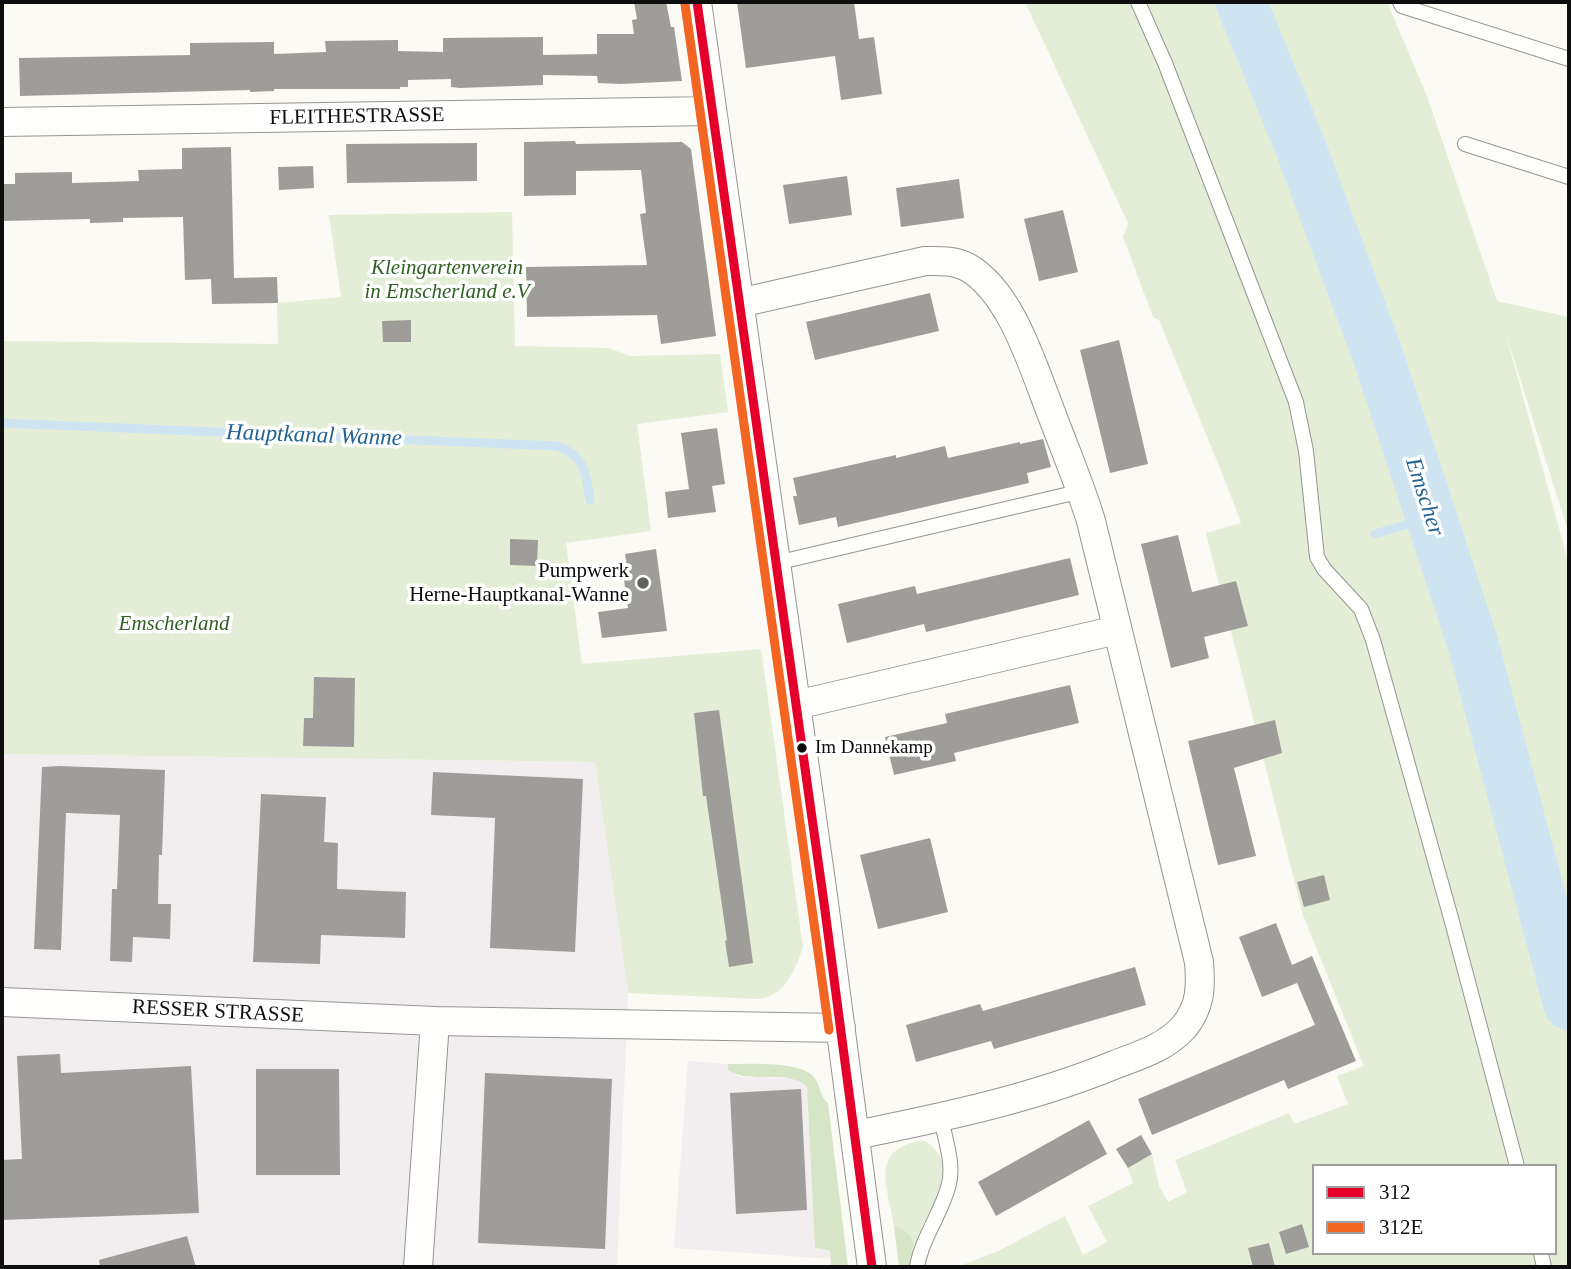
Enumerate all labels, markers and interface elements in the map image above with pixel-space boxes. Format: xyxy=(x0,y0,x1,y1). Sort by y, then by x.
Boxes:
street label: FLEITHESTRASSE xyxy=(269,103,445,131)
park label: Kleingartenverein in Emscherland e.V xyxy=(364,255,530,305)
water label: Hauptkanal Wanne xyxy=(226,419,402,453)
water label: Emscher xyxy=(1398,454,1450,540)
place label: Pumpwerk Herne-Hauptkanal-Wanne xyxy=(409,558,629,608)
marker: Pumpwerk Herne-Hauptkanal-Wanne xyxy=(635,575,651,591)
park label: Emscherland xyxy=(119,611,229,637)
place label: Im Dannekamp xyxy=(815,737,933,759)
marker: Im Dannekamp xyxy=(795,741,809,755)
street label: RESSER STRASSE xyxy=(131,995,305,1029)
legend xyxy=(1312,1164,1557,1255)
text: 312 xyxy=(1379,1180,1411,1204)
text: 312E xyxy=(1379,1215,1423,1239)

